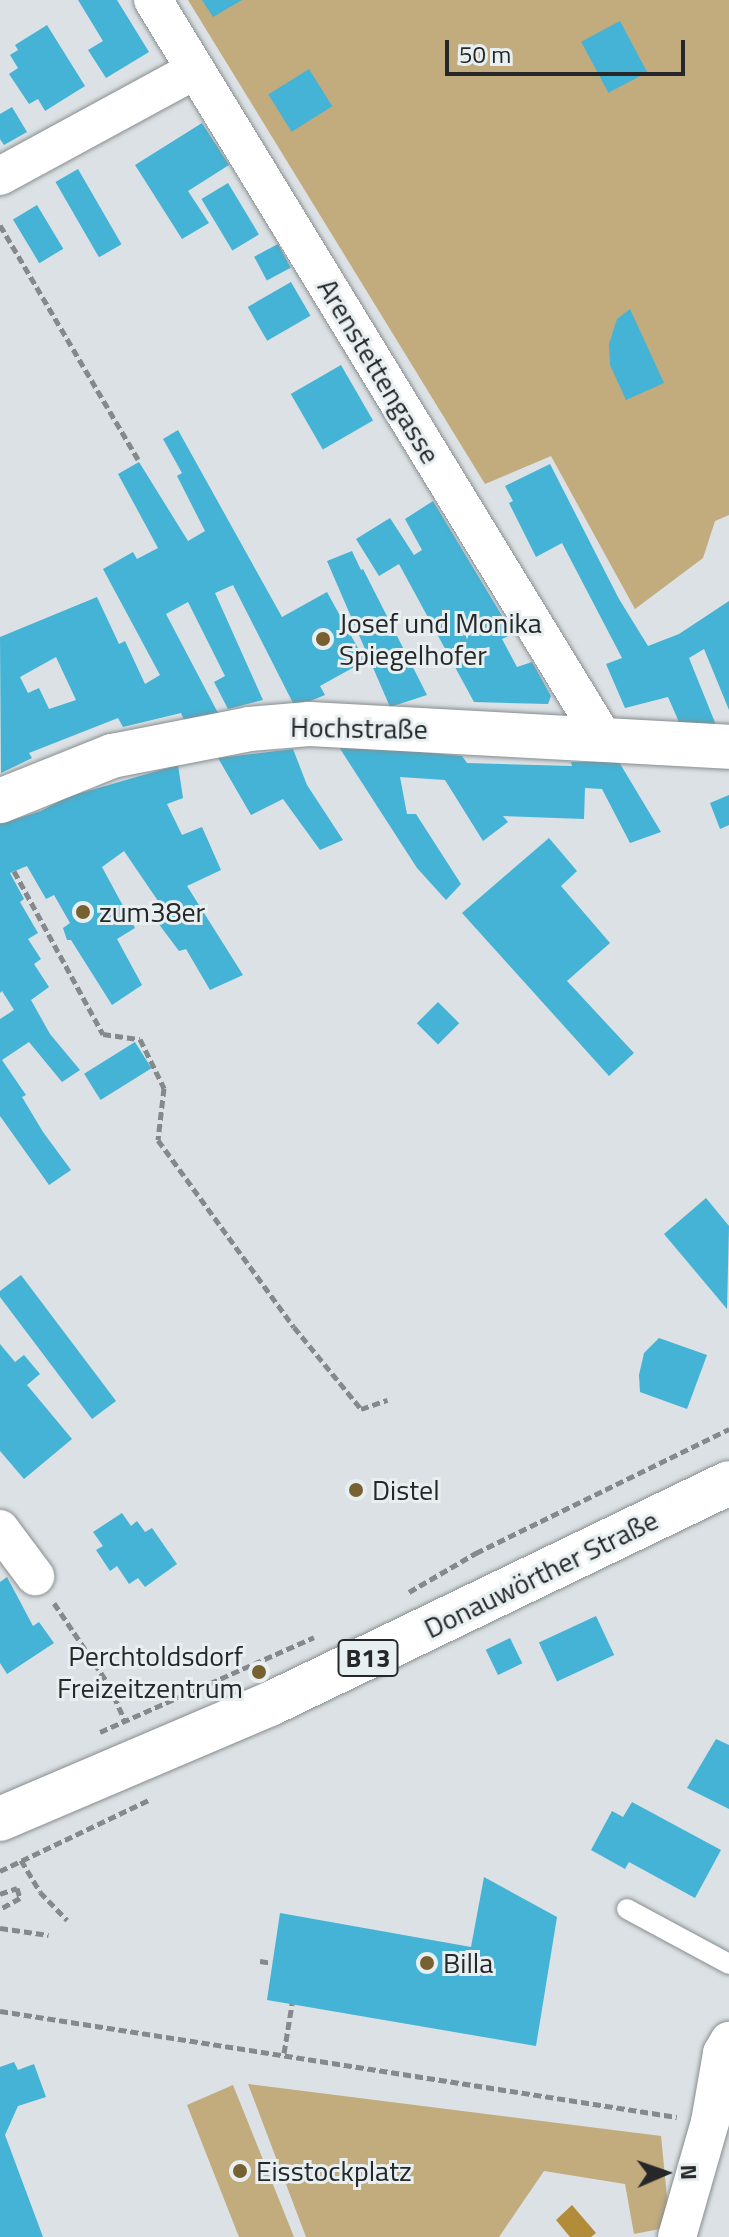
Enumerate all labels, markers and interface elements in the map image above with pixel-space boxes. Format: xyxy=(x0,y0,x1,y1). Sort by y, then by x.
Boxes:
scale bar xyxy=(449,24,689,74)
text: 50 m xyxy=(459,36,511,72)
street label: Arenstettengasse xyxy=(311,273,447,469)
place label: Josef und Monika Spiegelhofer xyxy=(339,606,542,672)
marker: Josef und Monika Spiegelhofer xyxy=(314,630,332,648)
street label: Hochstraße xyxy=(290,710,428,746)
place label: zum38er xyxy=(99,895,205,929)
marker: zum38er xyxy=(74,903,92,921)
place label: Distel xyxy=(372,1473,440,1507)
marker: Distel xyxy=(347,1481,365,1499)
street label: Donauwörther Straße xyxy=(419,1503,663,1645)
road number: B13 xyxy=(336,1636,400,1680)
place label: Perchtoldsdorf Freizeitzentrum xyxy=(57,1639,243,1705)
marker: Perchtoldsdorf Freizeitzentrum xyxy=(250,1663,268,1681)
place label: Billa xyxy=(443,1946,493,1980)
marker: Billa xyxy=(418,1954,436,1972)
north arrow xyxy=(625,2133,705,2213)
place label: Eisstockplatz xyxy=(256,2154,412,2188)
marker: Eisstockplatz xyxy=(231,2162,249,2180)
text: N xyxy=(672,2164,706,2180)

